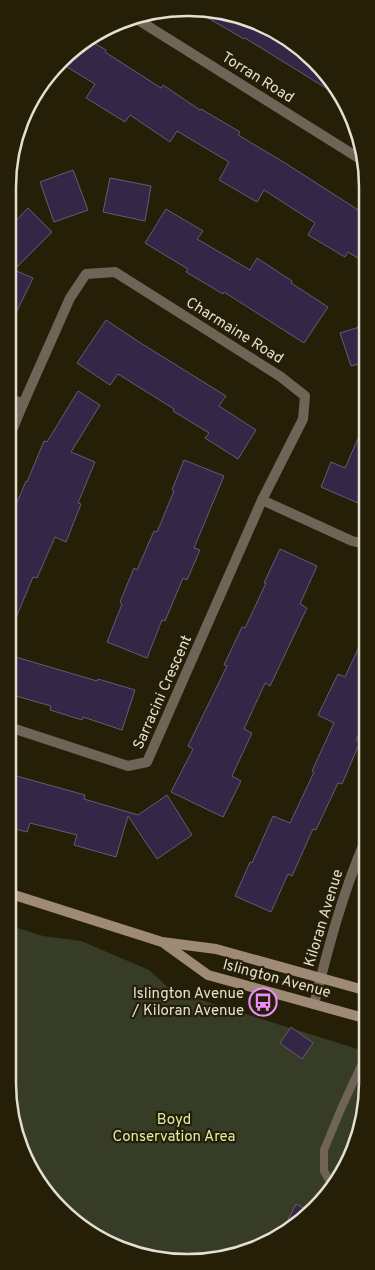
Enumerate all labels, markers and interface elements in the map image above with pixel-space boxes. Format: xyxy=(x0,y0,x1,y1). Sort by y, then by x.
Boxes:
street label: Torran Road xyxy=(218,49,297,108)
street label: Charmaine Road xyxy=(182,294,287,369)
street label: Sarracini Crescent xyxy=(130,632,197,753)
street label: Kiloran Avenue xyxy=(301,867,348,970)
street label: Islington Avenue xyxy=(220,956,333,1003)
place label: Islington Avenue / Kiloran Avenue xyxy=(131,985,244,1021)
bus stop icon: Islington Avenue / Kiloran Avenue xyxy=(248,987,278,1017)
park label: Boyd Conservation Area xyxy=(112,1111,236,1147)

